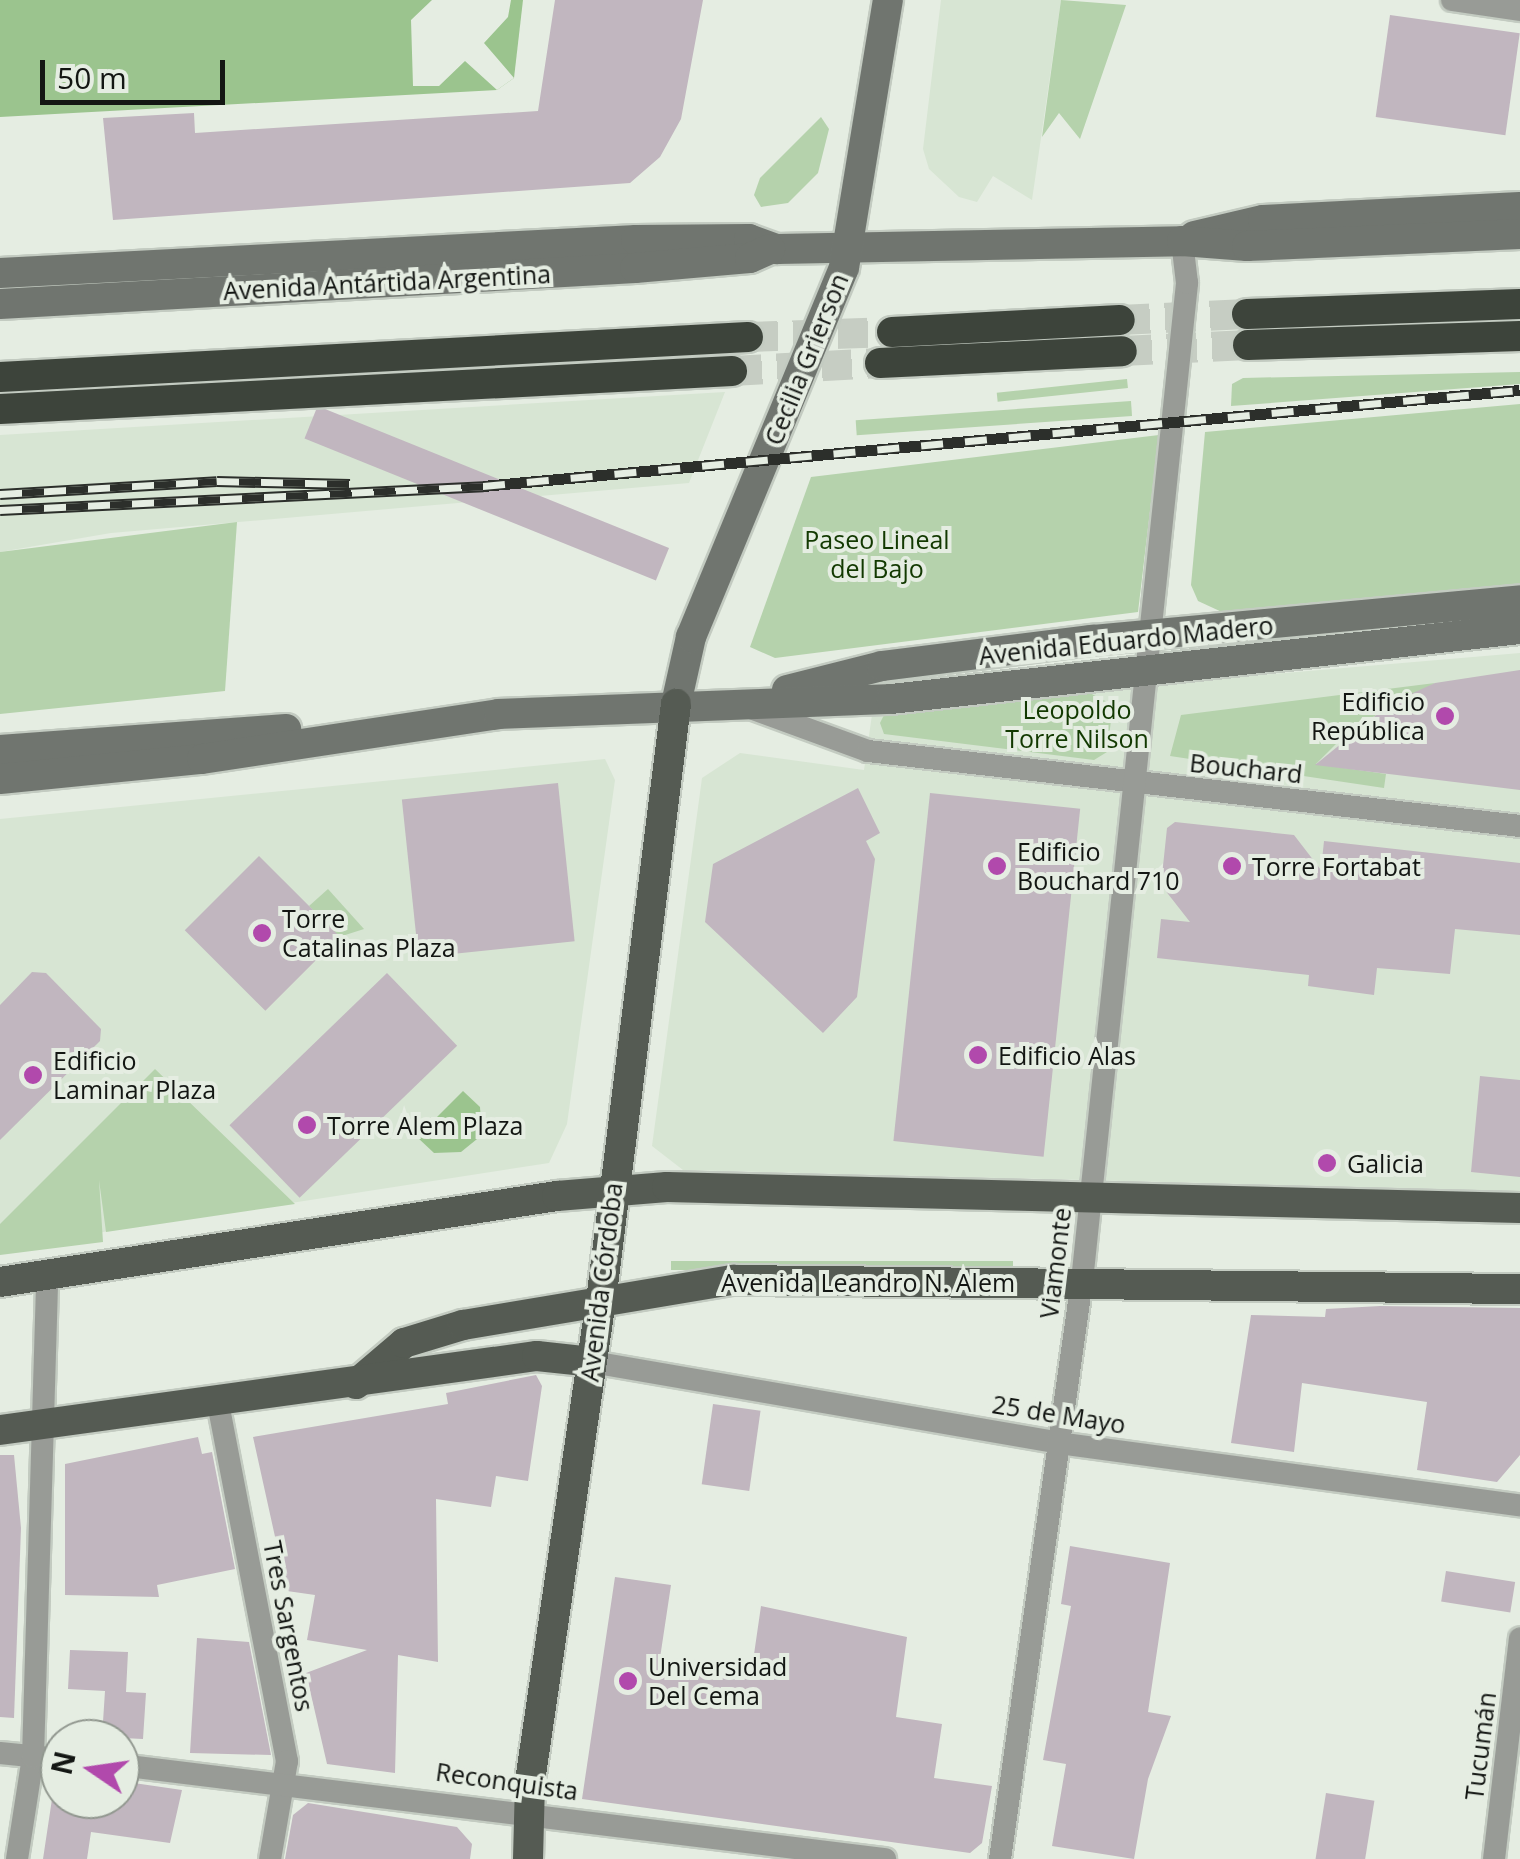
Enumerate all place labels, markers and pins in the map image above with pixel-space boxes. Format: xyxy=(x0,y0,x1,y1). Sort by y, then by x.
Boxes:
place label: Edificio República xyxy=(1311,687,1425,746)
marker: Edificio República xyxy=(1434,705,1456,727)
place label: Edificio Bouchard 710 xyxy=(1017,837,1180,896)
place label: Torre Fortabat xyxy=(1252,851,1421,881)
marker: Edificio Bouchard 710 xyxy=(986,855,1008,877)
marker: Torre Fortabat xyxy=(1221,855,1243,877)
place label: Torre Catalinas Plaza xyxy=(282,904,456,963)
marker: Torre Catalinas Plaza xyxy=(251,922,273,944)
place label: Edificio Alas xyxy=(998,1040,1136,1070)
marker: Edificio Alas xyxy=(967,1044,989,1066)
place label: Edificio Laminar Plaza xyxy=(53,1046,216,1105)
marker: Edificio Laminar Plaza xyxy=(22,1064,44,1086)
place label: Torre Alem Plaza xyxy=(327,1110,523,1140)
marker: Torre Alem Plaza xyxy=(296,1114,318,1136)
place label: Galicia xyxy=(1347,1148,1424,1178)
marker: Galicia xyxy=(1316,1152,1338,1174)
place label: Universidad Del Cema xyxy=(648,1652,787,1711)
marker: Universidad Del Cema xyxy=(617,1670,639,1692)

